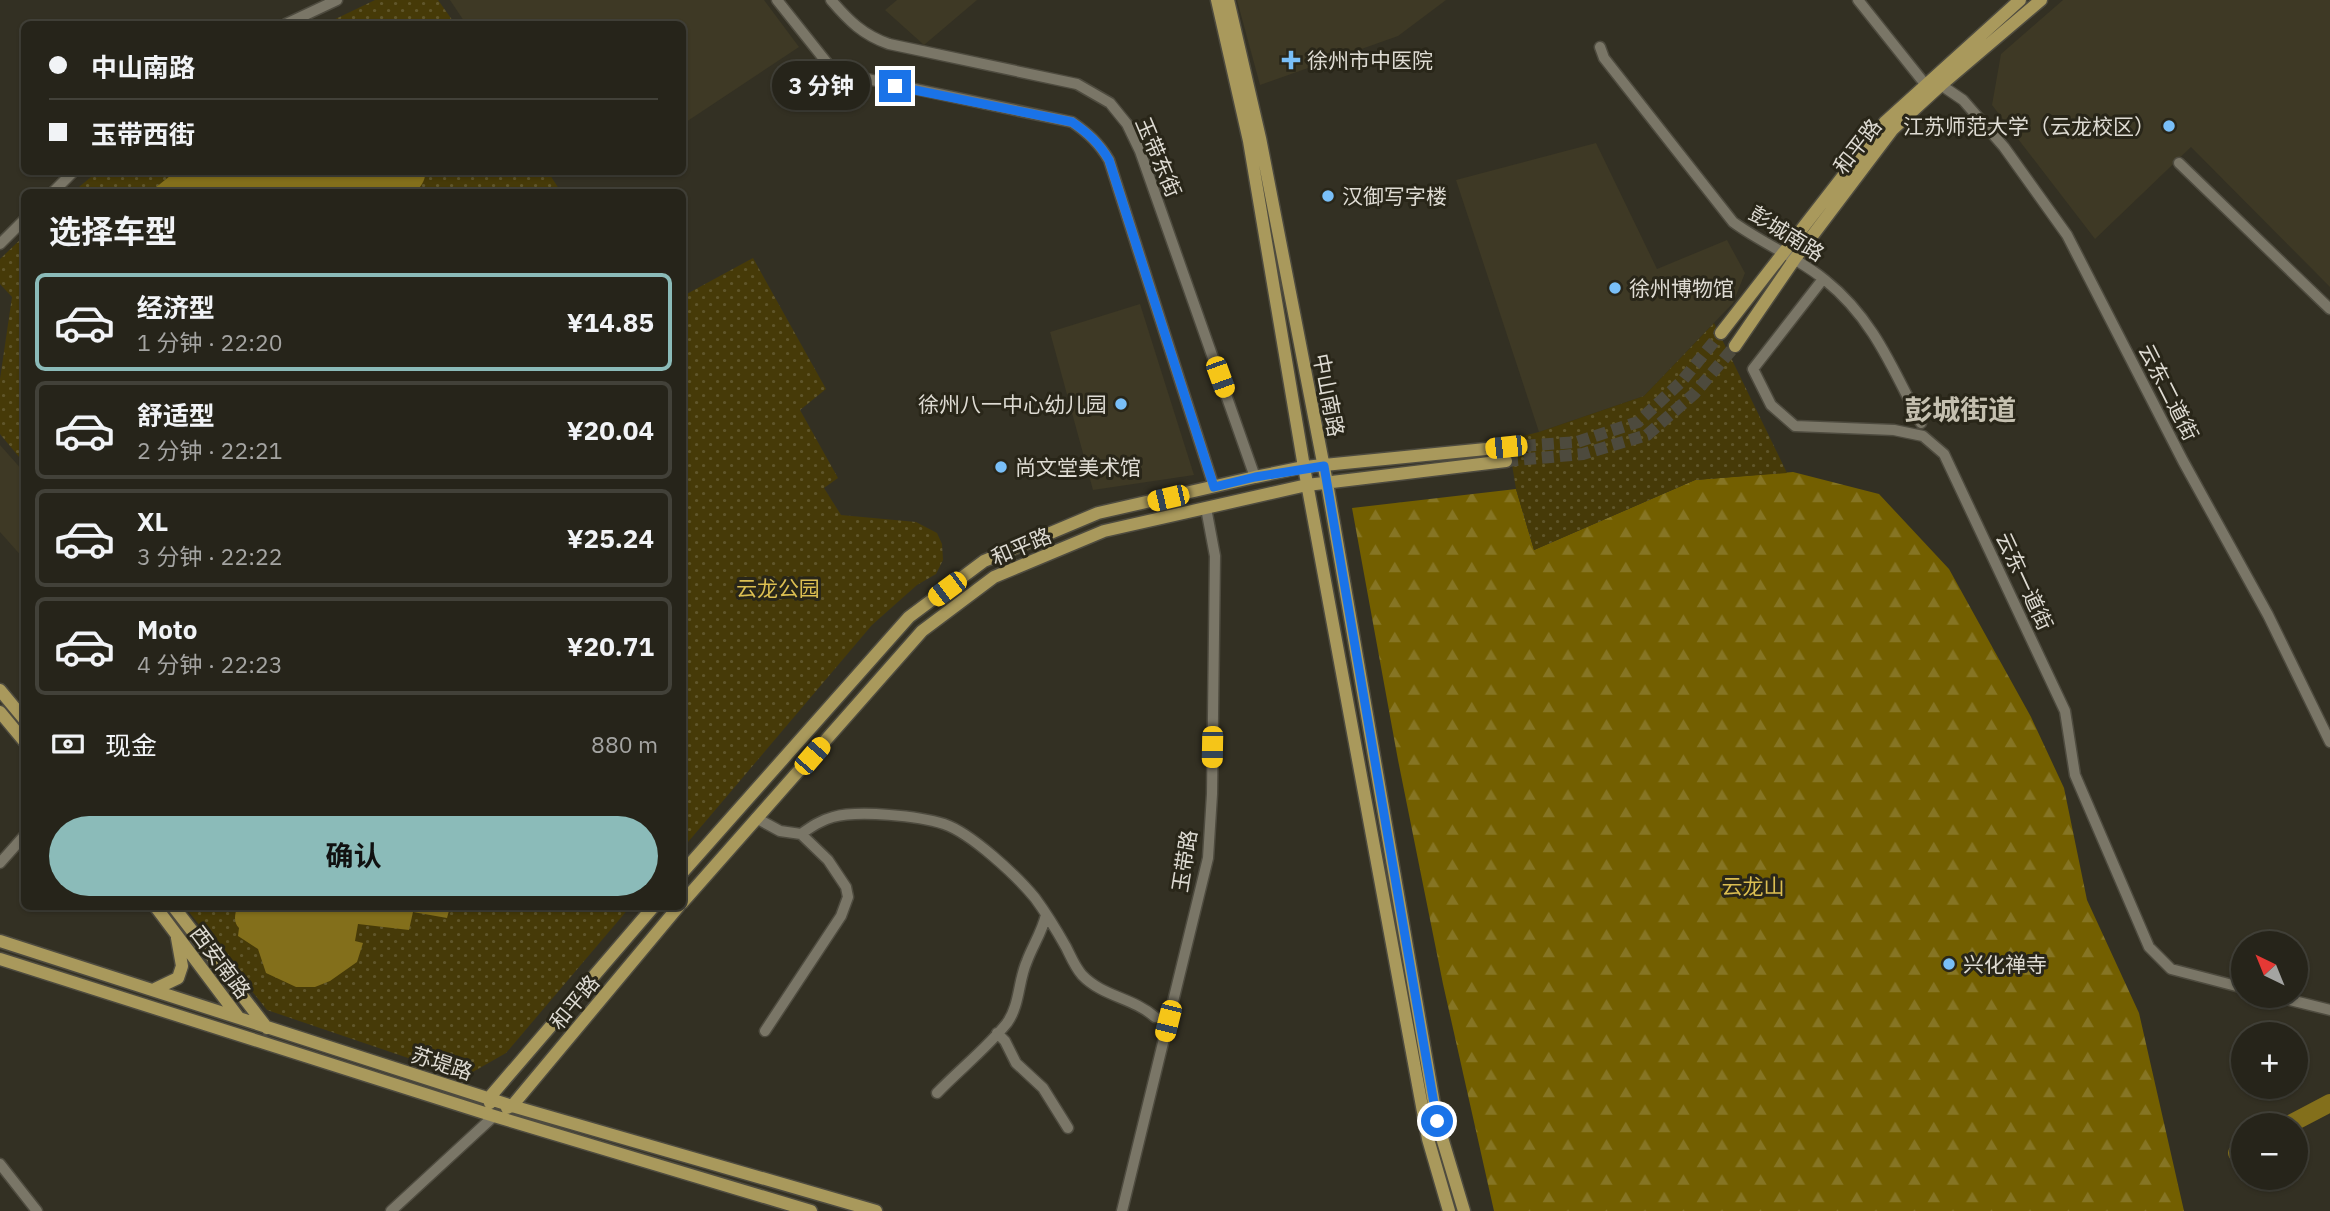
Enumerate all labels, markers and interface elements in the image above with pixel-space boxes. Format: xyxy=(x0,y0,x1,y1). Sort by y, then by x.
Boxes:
place label: 徐州市中医院 xyxy=(1307,46,1433,74)
text: 中山南路 xyxy=(91,50,195,84)
marker: 徐州市中医院 xyxy=(1281,50,1301,70)
callout: 3 分钟 xyxy=(772,62,870,110)
text: 3 分钟 xyxy=(788,70,854,100)
route end xyxy=(879,70,911,102)
place label: 江苏师范大学（云龙校区） xyxy=(1903,112,2155,140)
street label: 玉带东街 xyxy=(1130,113,1188,201)
street label: 和平路 xyxy=(1827,113,1887,179)
text: 玉带西街 xyxy=(91,117,195,151)
marker: 江苏师范大学（云龙校区） xyxy=(2161,118,2177,134)
place label: 汉御写字楼 xyxy=(1342,182,1447,210)
marker: 汉御写字楼 xyxy=(1320,188,1336,204)
street label: 彭城南路 xyxy=(1744,199,1830,267)
text: 选择车型 xyxy=(49,210,177,252)
place label: 徐州博物馆 xyxy=(1629,274,1734,302)
marker: 徐州博物馆 xyxy=(1607,280,1623,296)
text: 经济型 xyxy=(137,290,215,324)
icon: car xyxy=(53,291,116,354)
text: ¥14.85 xyxy=(567,305,654,339)
text: 1 分钟 · 22:20 xyxy=(137,327,283,357)
street label: 云东二道街 xyxy=(2133,339,2205,445)
street label: 中山南路 xyxy=(1307,351,1351,439)
car xyxy=(1203,354,1238,400)
place label: 徐州八一中心幼儿园 xyxy=(918,390,1107,418)
district label: 彭城街道 xyxy=(1904,391,2016,428)
marker: 徐州八一中心幼儿园 xyxy=(1113,396,1129,412)
text: 舒适型 xyxy=(137,398,215,432)
icon: car xyxy=(53,399,116,462)
text: ¥20.04 xyxy=(567,413,654,447)
car xyxy=(1485,434,1528,460)
text: 2 分钟 · 22:21 xyxy=(137,435,283,465)
place label: 尚文堂美术馆 xyxy=(1015,453,1141,481)
marker: 尚文堂美术馆 xyxy=(993,459,1009,475)
car xyxy=(1146,483,1191,513)
text: XL xyxy=(137,504,168,538)
icon: car xyxy=(53,507,116,570)
text: ¥25.24 xyxy=(567,521,654,555)
street label: 和平路 xyxy=(987,521,1055,571)
street label: 云东一道街 xyxy=(1990,528,2060,634)
text: 3 分钟 · 22:22 xyxy=(137,541,283,571)
car xyxy=(924,568,971,610)
park label: 云龙公园 xyxy=(736,574,820,602)
text: Moto xyxy=(137,612,197,646)
icon: car xyxy=(53,615,116,678)
text: ¥20.71 xyxy=(567,629,654,663)
text: 4 分钟 · 22:23 xyxy=(137,649,283,679)
icon: cash xyxy=(49,725,87,763)
car xyxy=(1202,726,1223,768)
text: 现金 xyxy=(105,728,157,762)
text: 880 m xyxy=(591,729,658,759)
car xyxy=(791,733,834,779)
button: 确认 xyxy=(49,816,658,896)
street label: 玉带路 xyxy=(1165,828,1203,894)
park label: 云龙山 xyxy=(1722,872,1785,900)
street label: 西安南路 xyxy=(185,920,257,1004)
north arrow xyxy=(2231,931,2308,1008)
map controls xyxy=(2231,931,2308,1190)
place label: 兴化禅寺 xyxy=(1963,950,2047,978)
marker: 兴化禅寺 xyxy=(1941,956,1957,972)
street label: 和平路 xyxy=(543,969,605,1035)
car xyxy=(1153,998,1184,1044)
button: + xyxy=(2231,1022,2308,1099)
street label: 苏堤路 xyxy=(408,1040,476,1086)
route start xyxy=(1421,1105,1453,1137)
button: − xyxy=(2231,1113,2308,1190)

